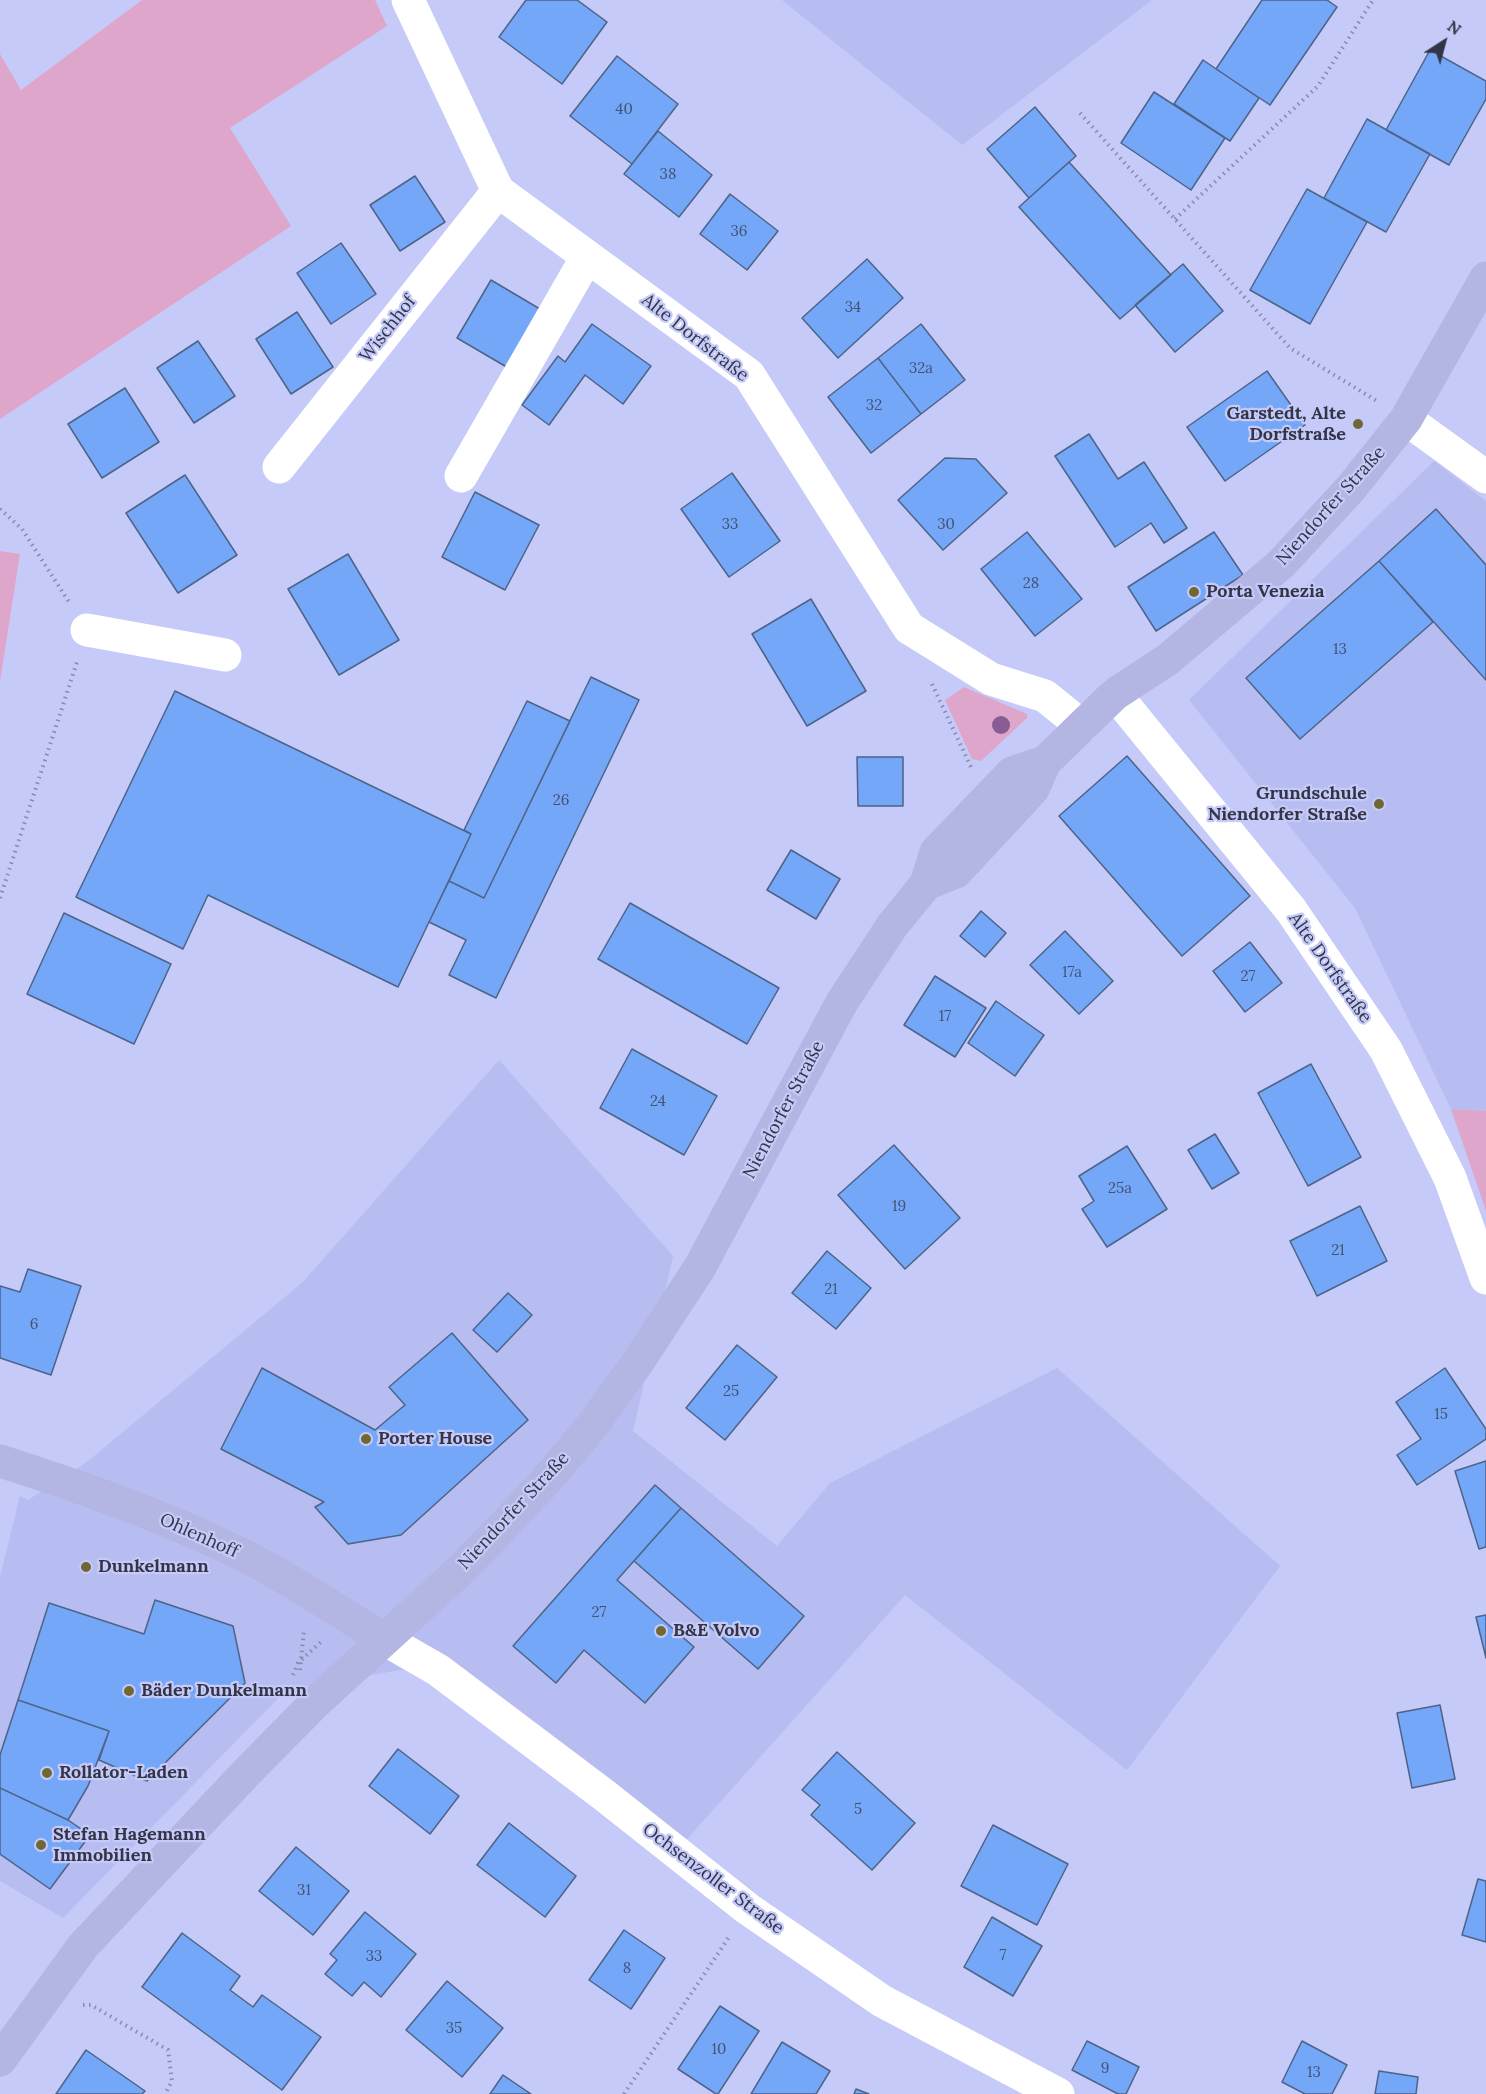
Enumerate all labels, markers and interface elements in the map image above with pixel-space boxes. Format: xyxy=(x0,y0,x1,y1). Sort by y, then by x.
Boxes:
north arrow xyxy=(1414,12,1474,72)
text: N xyxy=(1444,16,1465,39)
house number: 40 xyxy=(615,101,633,119)
house number: 38 xyxy=(660,166,676,184)
house number: 36 xyxy=(730,223,748,241)
street label: Alte Dorfstraße xyxy=(637,290,753,386)
street label: Wischhof xyxy=(355,291,421,367)
house number: 34 xyxy=(845,299,861,317)
house number: 32a xyxy=(909,360,933,378)
house number: 32 xyxy=(866,397,882,415)
place label: Garstedt, Alte Dorfstraße xyxy=(1227,403,1346,446)
marker: Garstedt, Alte Dorfstraße xyxy=(1351,417,1365,431)
street label: Niendorfer Straße xyxy=(1272,442,1390,570)
house number: 33 xyxy=(722,516,738,534)
house number: 30 xyxy=(937,516,955,534)
house number: 28 xyxy=(1023,575,1039,593)
place label: Porta Venezia xyxy=(1206,581,1324,603)
marker: Porta Venezia xyxy=(1187,585,1201,599)
house number: 13 xyxy=(1333,641,1347,659)
place label: Grundschule Niendorfer Straße xyxy=(1208,783,1367,826)
house number: 26 xyxy=(553,792,569,810)
marker: Grundschule Niendorfer Straße xyxy=(1372,797,1386,811)
street label: Alte Dorfstraße xyxy=(1284,909,1376,1027)
house number: 17a xyxy=(1062,964,1082,982)
house number: 27 xyxy=(1241,968,1255,986)
house number: 17 xyxy=(939,1008,951,1026)
street label: Niendorfer Straße xyxy=(739,1037,829,1183)
house number: 24 xyxy=(650,1093,666,1111)
house number: 25a xyxy=(1108,1180,1132,1198)
house number: 19 xyxy=(892,1198,906,1216)
house number: 21 xyxy=(1331,1242,1345,1260)
house number: 21 xyxy=(824,1281,838,1299)
house number: 6 xyxy=(30,1316,38,1334)
house number: 25 xyxy=(723,1383,739,1401)
house number: 15 xyxy=(1434,1406,1448,1424)
place label: Porter House xyxy=(378,1428,492,1450)
marker: Porter House xyxy=(359,1432,373,1446)
street label: Niendorfer Straße xyxy=(454,1448,574,1574)
street label: Ohlenhoff xyxy=(156,1509,242,1563)
place label: Dunkelmann xyxy=(98,1556,209,1578)
marker: Dunkelmann xyxy=(79,1560,93,1574)
house number: 27 xyxy=(592,1604,606,1622)
place label: B&E Volvo xyxy=(673,1620,759,1642)
marker: B&E Volvo xyxy=(654,1624,668,1638)
place label: Bäder Dunkelmann xyxy=(141,1680,307,1702)
marker: Bäder Dunkelmann xyxy=(122,1684,136,1698)
place label: Rollator-Laden xyxy=(59,1762,188,1784)
marker: Rollator-Laden xyxy=(40,1766,54,1780)
house number: 5 xyxy=(854,1801,862,1819)
street label: Ochsenzoller Straße xyxy=(638,1819,788,1939)
place label: Stefan Hagemann Immobilien xyxy=(53,1824,206,1866)
marker: Stefan Hagemann Immobilien xyxy=(34,1838,48,1852)
house number: 31 xyxy=(297,1882,311,1900)
house number: 7 xyxy=(1000,1947,1006,1965)
house number: 33 xyxy=(366,1948,382,1966)
house number: 8 xyxy=(623,1960,631,1978)
house number: 35 xyxy=(446,2020,462,2038)
house number: 10 xyxy=(712,2041,726,2059)
house number: 9 xyxy=(1101,2060,1109,2078)
house number: 13 xyxy=(1307,2064,1321,2082)

